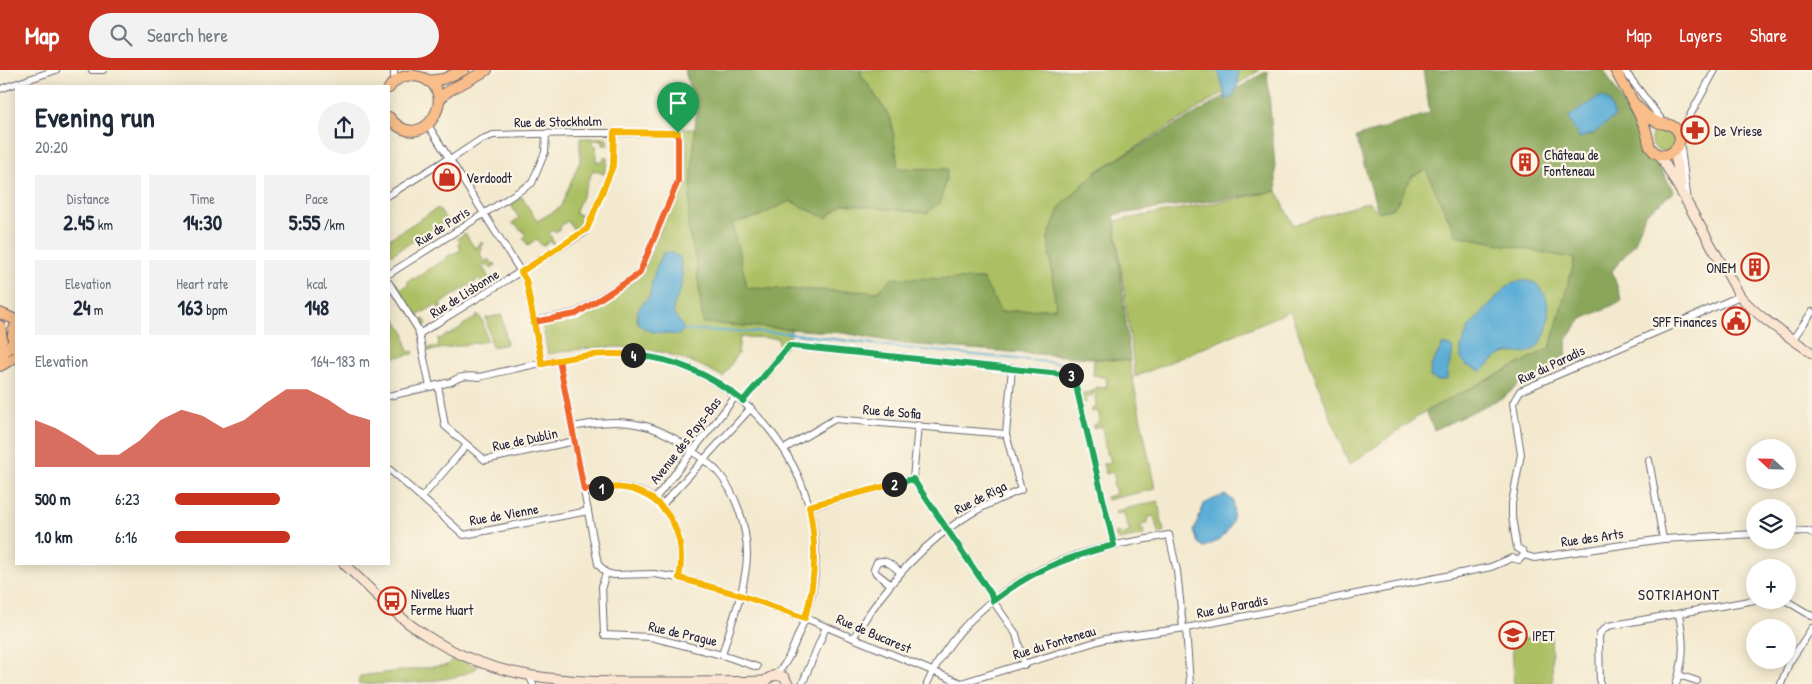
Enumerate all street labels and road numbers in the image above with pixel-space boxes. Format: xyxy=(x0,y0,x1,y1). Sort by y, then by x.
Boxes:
street label: Rue de Stockholm xyxy=(514,111,602,131)
street label: Rue de Paris xyxy=(411,202,473,250)
street label: Rue de Lisbonne xyxy=(426,264,503,322)
street label: Rue du Paradis xyxy=(1514,340,1588,388)
street label: Avenue des Pays-Bas xyxy=(645,393,726,488)
street label: Rue de Sofia xyxy=(862,399,922,423)
street label: Rue de Dublin xyxy=(491,423,559,455)
street label: Rue de Riga xyxy=(951,476,1010,519)
street label: Rue de Vienne xyxy=(468,499,540,529)
street label: Rue des Arts xyxy=(1560,523,1624,551)
street label: Rue du Paradis xyxy=(1195,590,1269,622)
street label: Rue de Bucarest xyxy=(834,609,915,657)
street label: Rue de Prague xyxy=(647,616,720,651)
street label: Rue du Fonteneau xyxy=(1010,620,1098,664)

